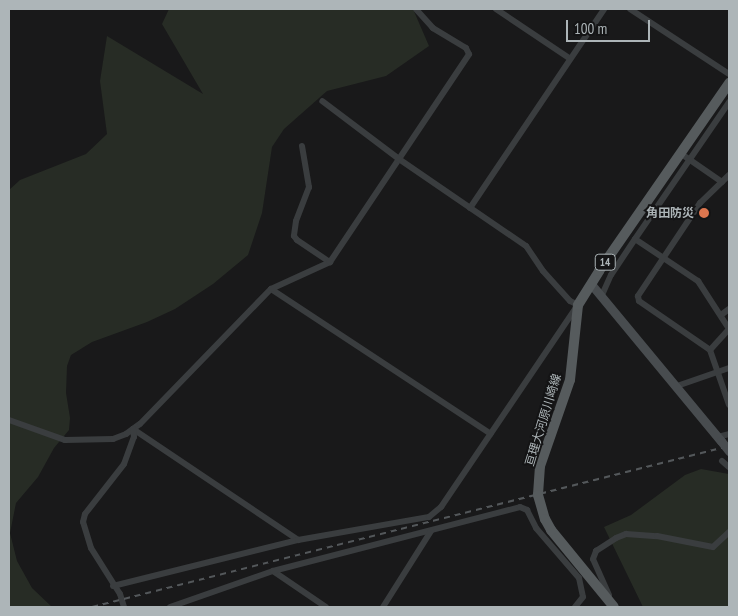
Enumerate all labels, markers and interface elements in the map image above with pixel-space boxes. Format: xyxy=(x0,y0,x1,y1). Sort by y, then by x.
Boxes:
scale bar xyxy=(568,10,652,42)
text: 100 m xyxy=(574,19,607,38)
place label: 角田防災 xyxy=(646,206,694,220)
marker: 角田防災 xyxy=(698,207,710,219)
road number: 14 xyxy=(594,253,616,270)
street label: 亘理大河原川崎線 xyxy=(522,372,564,468)

